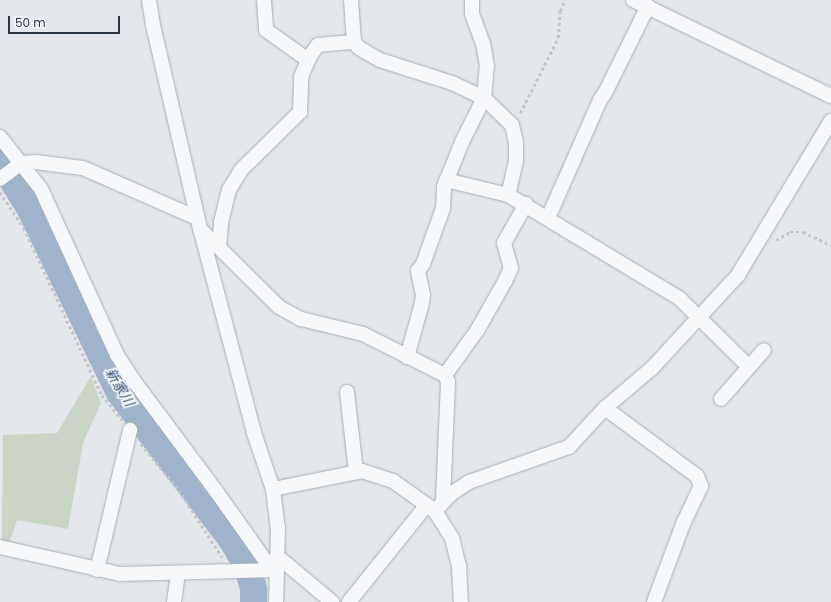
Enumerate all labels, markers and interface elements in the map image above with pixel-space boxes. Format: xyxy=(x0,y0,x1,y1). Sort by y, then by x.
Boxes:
scale bar xyxy=(10,8,122,34)
text: 50 m xyxy=(15,14,46,31)
water label: 新家川 xyxy=(102,365,138,409)

